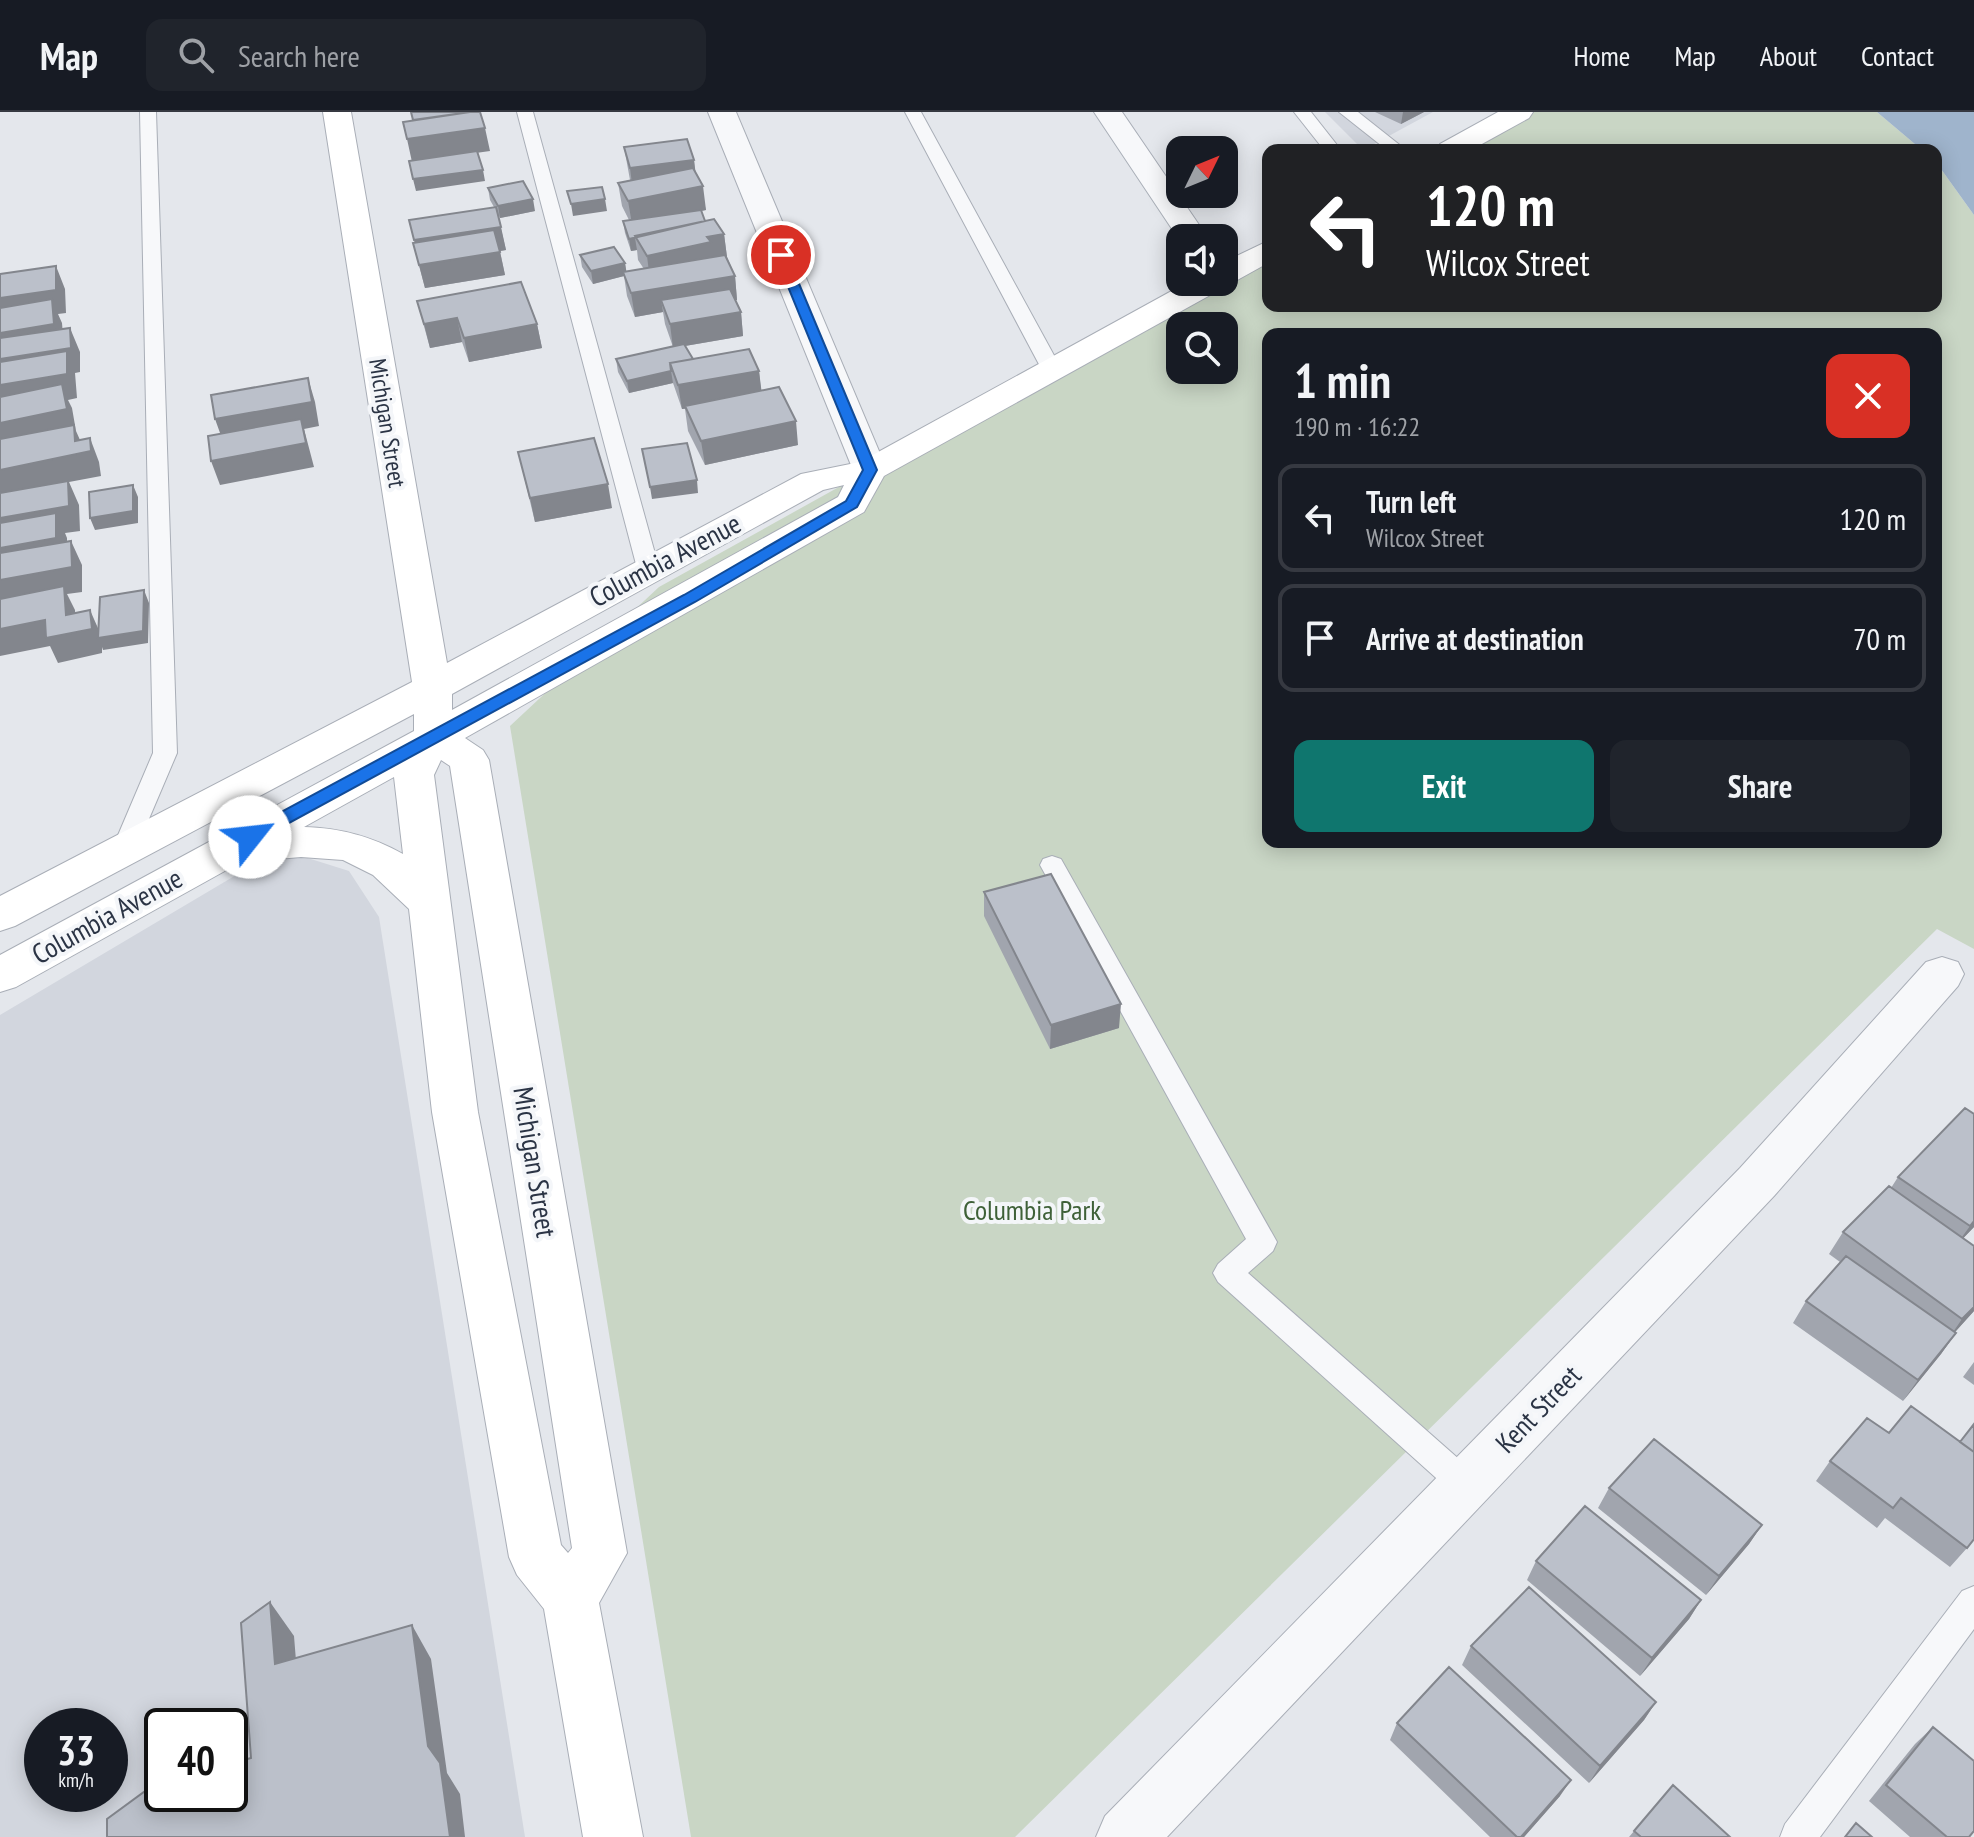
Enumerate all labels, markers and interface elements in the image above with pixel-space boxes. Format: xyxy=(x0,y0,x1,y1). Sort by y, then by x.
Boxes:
search box xyxy=(146,19,706,91)
text: Map xyxy=(40,31,98,80)
icon: search xyxy=(174,33,218,77)
text: Search here xyxy=(238,36,360,75)
text: Home xyxy=(1574,37,1630,74)
text: Map xyxy=(1674,37,1716,74)
text: About xyxy=(1760,37,1817,74)
text: Contact xyxy=(1861,37,1934,74)
north arrow xyxy=(1166,136,1238,208)
map controls xyxy=(1166,136,1238,384)
text: 120 m xyxy=(1426,169,1555,241)
icon: left xyxy=(1294,176,1398,280)
pin xyxy=(747,221,815,289)
button: sound xyxy=(1166,224,1238,296)
icon: arrive xyxy=(759,233,803,277)
text: Wilcox Street xyxy=(1426,239,1590,286)
button: search xyxy=(1166,312,1238,384)
text: 1 min xyxy=(1294,349,1391,411)
button: close xyxy=(1826,354,1910,438)
street label: Michigan Street xyxy=(362,356,413,490)
text: 190 m · 16:22 xyxy=(1294,410,1420,443)
text: Turn left xyxy=(1366,482,1456,521)
icon: left xyxy=(1298,496,1342,540)
text: 120 m xyxy=(1840,499,1906,538)
street label: Columbia Avenue xyxy=(583,504,747,615)
text: Wilcox Street xyxy=(1366,521,1484,554)
icon: arrive xyxy=(1298,616,1342,660)
text: Arrive at destination xyxy=(1366,619,1584,658)
text: 70 m xyxy=(1853,619,1906,658)
button: Exit xyxy=(1294,740,1594,832)
button: Share xyxy=(1610,740,1910,832)
position arrow xyxy=(208,795,292,879)
street label: Columbia Avenue xyxy=(25,859,189,972)
street label: Michigan Street xyxy=(505,1084,566,1240)
park label: Columbia Park xyxy=(963,1191,1101,1228)
street label: Kent Street xyxy=(1487,1357,1589,1460)
speed limit sign: 40 xyxy=(144,1708,248,1812)
text: 33 xyxy=(57,1724,95,1776)
text: km/h xyxy=(58,1767,94,1793)

